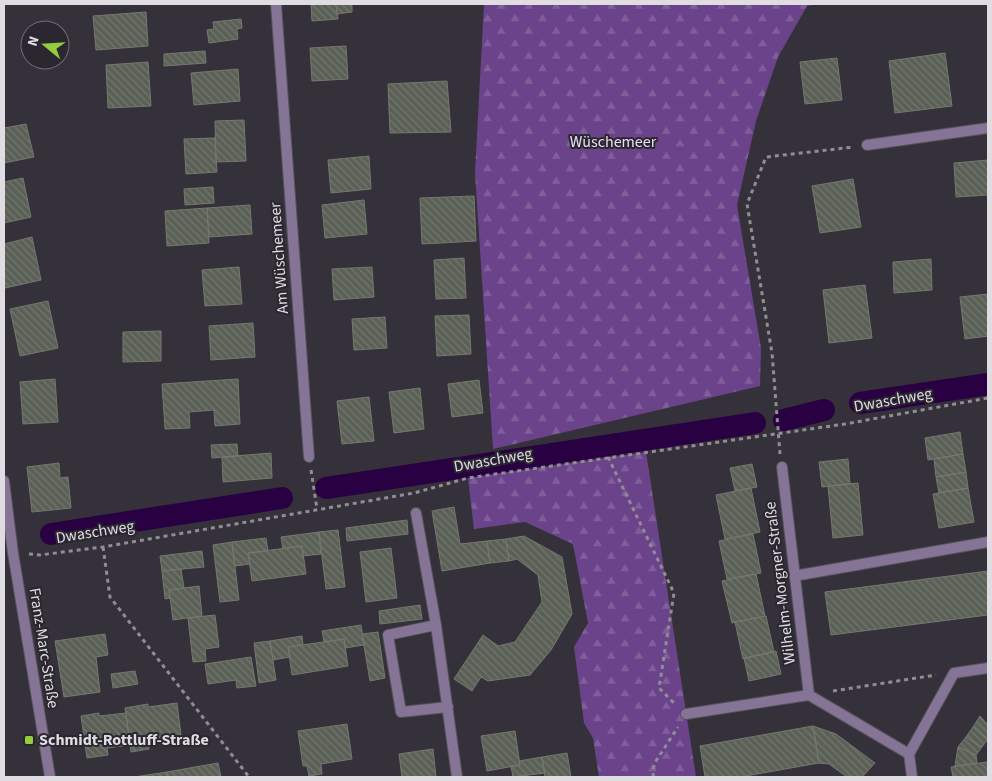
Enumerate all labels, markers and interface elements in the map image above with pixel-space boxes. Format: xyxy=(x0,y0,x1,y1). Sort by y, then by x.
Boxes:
north arrow xyxy=(20,20,70,70)
text: N xyxy=(23,34,45,49)
park label: Wüschemeer xyxy=(570,131,657,153)
street label: Am Wüschemeer xyxy=(264,201,294,315)
street label: Dwaschweg xyxy=(852,382,934,418)
street label: Dwaschweg xyxy=(452,442,534,478)
street label: Wilhelm-Morgner-Straße xyxy=(759,500,801,666)
street label: Dwaschweg xyxy=(54,515,136,549)
street label: Franz-Marc-Straße xyxy=(24,586,64,710)
place label: Schmidt-Rottluff-Straße xyxy=(39,729,209,751)
marker: Schmidt-Rottluff-Straße xyxy=(23,734,35,746)

